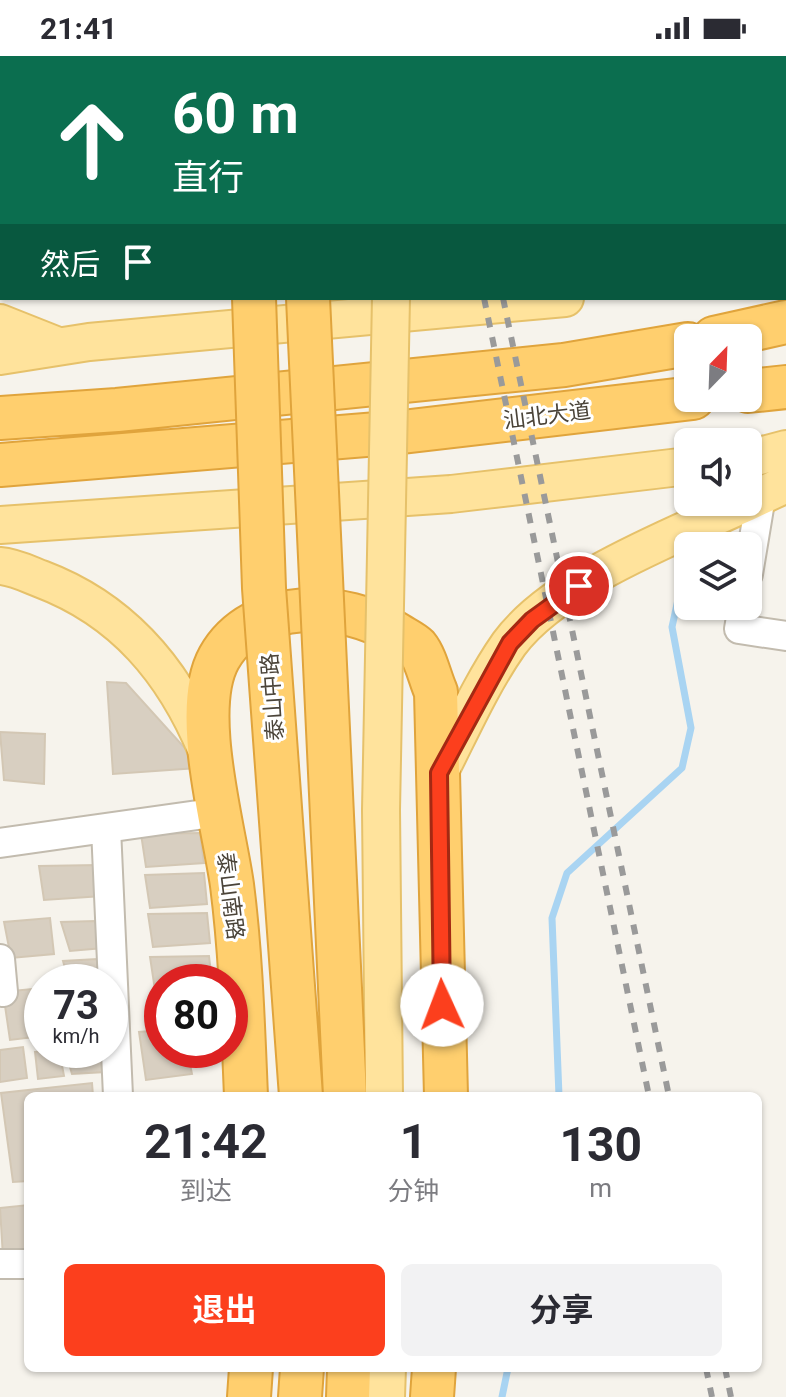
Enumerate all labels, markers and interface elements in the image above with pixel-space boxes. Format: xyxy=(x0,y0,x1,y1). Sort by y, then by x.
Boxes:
text: 21:41 xyxy=(40,11,117,46)
text: 60 m xyxy=(172,81,299,147)
icon: ahead xyxy=(40,88,144,192)
text: 直行 xyxy=(172,157,244,199)
icon: arrive xyxy=(116,240,160,284)
text: 然后 xyxy=(40,247,100,282)
north arrow xyxy=(674,324,762,412)
map controls xyxy=(674,324,762,620)
street label: 汕北大道 xyxy=(502,398,592,433)
button: sound xyxy=(674,428,762,516)
button: layers xyxy=(674,532,762,620)
pin xyxy=(545,552,613,620)
icon: arrive xyxy=(557,564,601,608)
street label: 泰山中路 xyxy=(257,652,288,742)
street label: 泰山南路 xyxy=(213,851,248,941)
position arrow xyxy=(400,963,484,1047)
speed limit sign: 80 xyxy=(144,964,248,1068)
text: 73 xyxy=(53,982,99,1029)
text: km/h xyxy=(53,1024,99,1048)
text: 21:42 xyxy=(144,1113,268,1170)
text: 1 xyxy=(400,1113,427,1170)
text: 130 xyxy=(559,1116,642,1173)
text: m xyxy=(589,1173,612,1203)
text: 到达 xyxy=(180,1176,232,1206)
text: 分钟 xyxy=(388,1176,440,1206)
button: 退出 xyxy=(64,1264,385,1356)
button: 分享 xyxy=(401,1264,722,1356)

